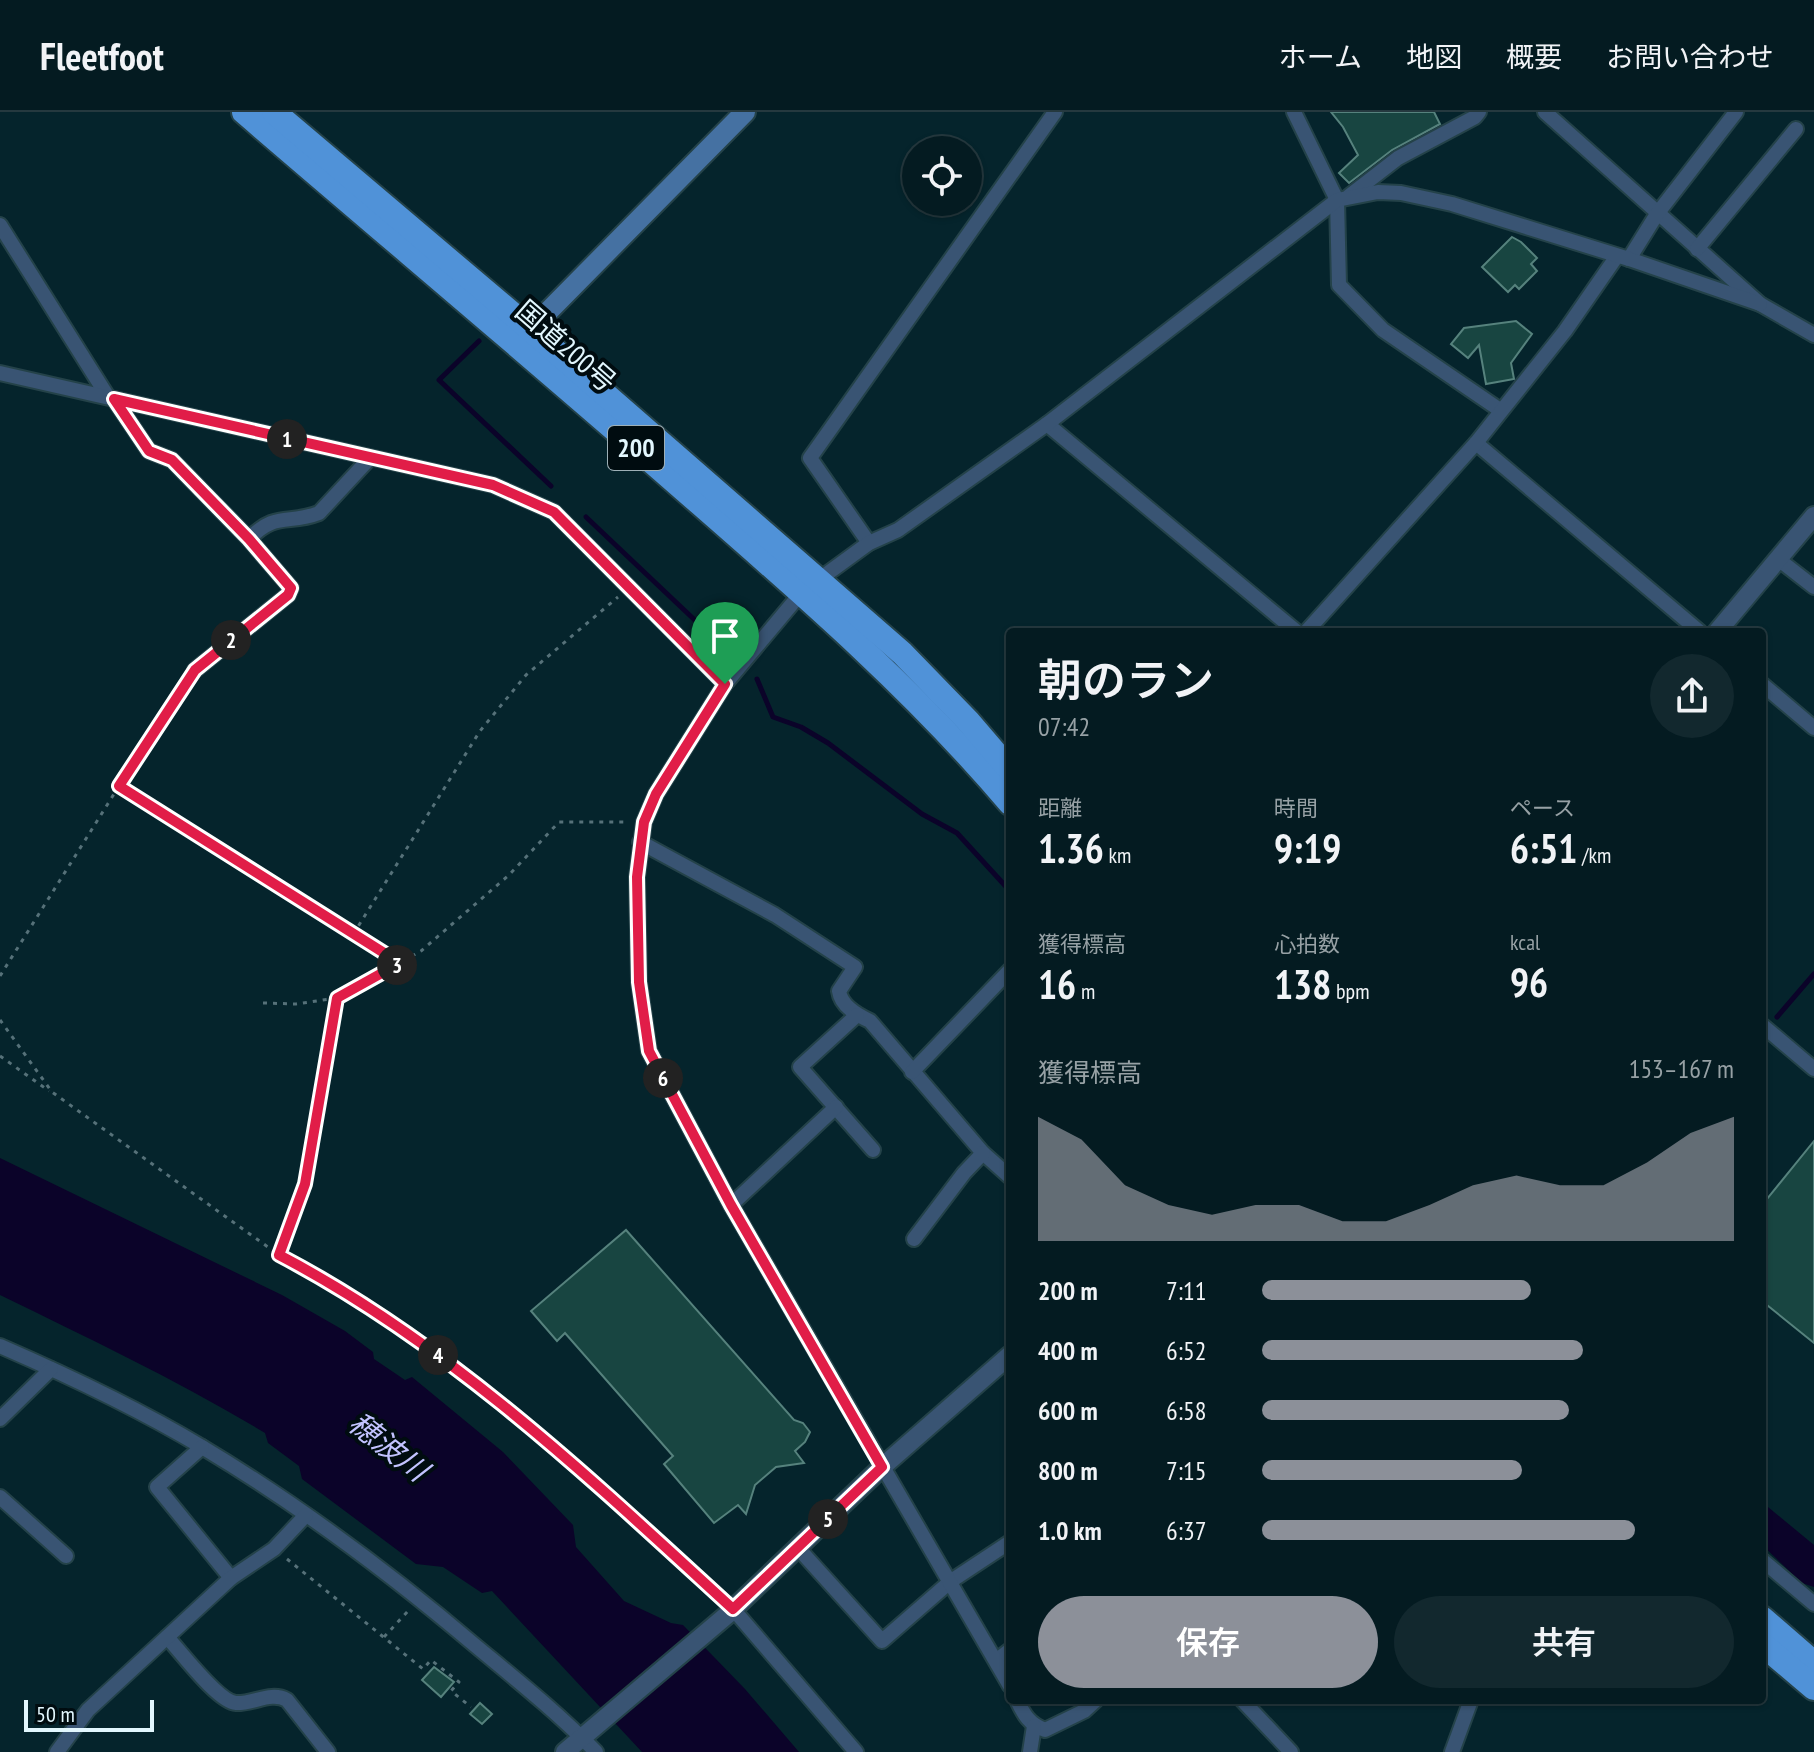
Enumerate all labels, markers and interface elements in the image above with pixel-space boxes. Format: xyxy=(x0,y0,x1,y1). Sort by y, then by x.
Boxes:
text: Fleetfoot xyxy=(40,31,164,80)
text: ホーム xyxy=(1279,38,1362,75)
text: 地図 xyxy=(1406,38,1462,75)
text: 概要 xyxy=(1506,38,1562,75)
text: お問い合わせ xyxy=(1606,38,1774,75)
map controls xyxy=(902,136,982,216)
button: locate xyxy=(902,136,982,216)
street label: 国道200号 xyxy=(508,292,624,400)
pin: 1 xyxy=(267,419,307,459)
text: 1 xyxy=(282,425,292,453)
road number: 200 xyxy=(608,426,664,470)
pin xyxy=(691,602,759,684)
icon: arrive xyxy=(703,614,747,658)
pin: 2 xyxy=(211,620,251,660)
text: 2 xyxy=(226,626,236,654)
text: 朝のラン xyxy=(1038,651,1214,708)
button: share xyxy=(1650,654,1734,738)
text: 07:42 xyxy=(1038,710,1090,743)
text: 距離 xyxy=(1038,794,1082,822)
text: 時間 xyxy=(1274,794,1318,822)
text: ペース xyxy=(1510,794,1575,822)
text: 1.36 xyxy=(1038,822,1104,874)
text: 9:19 xyxy=(1274,822,1341,874)
text: 6:51 xyxy=(1510,822,1577,874)
text: km xyxy=(1104,841,1131,869)
text: /km xyxy=(1577,841,1611,869)
text: kcal xyxy=(1510,928,1540,956)
text: 獲得標高 xyxy=(1038,930,1126,958)
text: 心拍数 xyxy=(1274,930,1340,958)
pin: 3 xyxy=(377,945,417,985)
text: 3 xyxy=(392,951,402,979)
text: 96 xyxy=(1510,956,1548,1008)
text: 16 xyxy=(1038,958,1076,1010)
text: 138 xyxy=(1274,958,1331,1010)
text: m xyxy=(1076,977,1095,1005)
text: bpm xyxy=(1331,977,1369,1005)
text: 153–167 m xyxy=(1629,1052,1734,1085)
text: 獲得標高 xyxy=(1038,1056,1142,1089)
pin: 6 xyxy=(643,1058,683,1098)
text: 6 xyxy=(658,1064,668,1092)
text: 200 m xyxy=(1038,1274,1098,1307)
text: 7:11 xyxy=(1166,1274,1206,1307)
text: 400 m xyxy=(1038,1334,1098,1367)
text: 6:52 xyxy=(1166,1334,1206,1367)
pin: 4 xyxy=(418,1335,458,1375)
text: 4 xyxy=(433,1341,443,1369)
text: 600 m xyxy=(1038,1394,1098,1427)
text: 6:58 xyxy=(1166,1394,1206,1427)
water label: 穂波川 xyxy=(341,1403,439,1491)
text: 800 m xyxy=(1038,1454,1098,1487)
text: 7:15 xyxy=(1166,1454,1206,1487)
pin: 5 xyxy=(808,1499,848,1539)
text: 5 xyxy=(823,1505,833,1533)
text: 1.0 km xyxy=(1038,1514,1102,1547)
text: 6:37 xyxy=(1166,1514,1206,1547)
button: 保存 xyxy=(1038,1596,1378,1688)
button: 共有 xyxy=(1394,1596,1734,1688)
scale bar xyxy=(24,1696,154,1732)
text: 50 m xyxy=(36,1700,75,1728)

